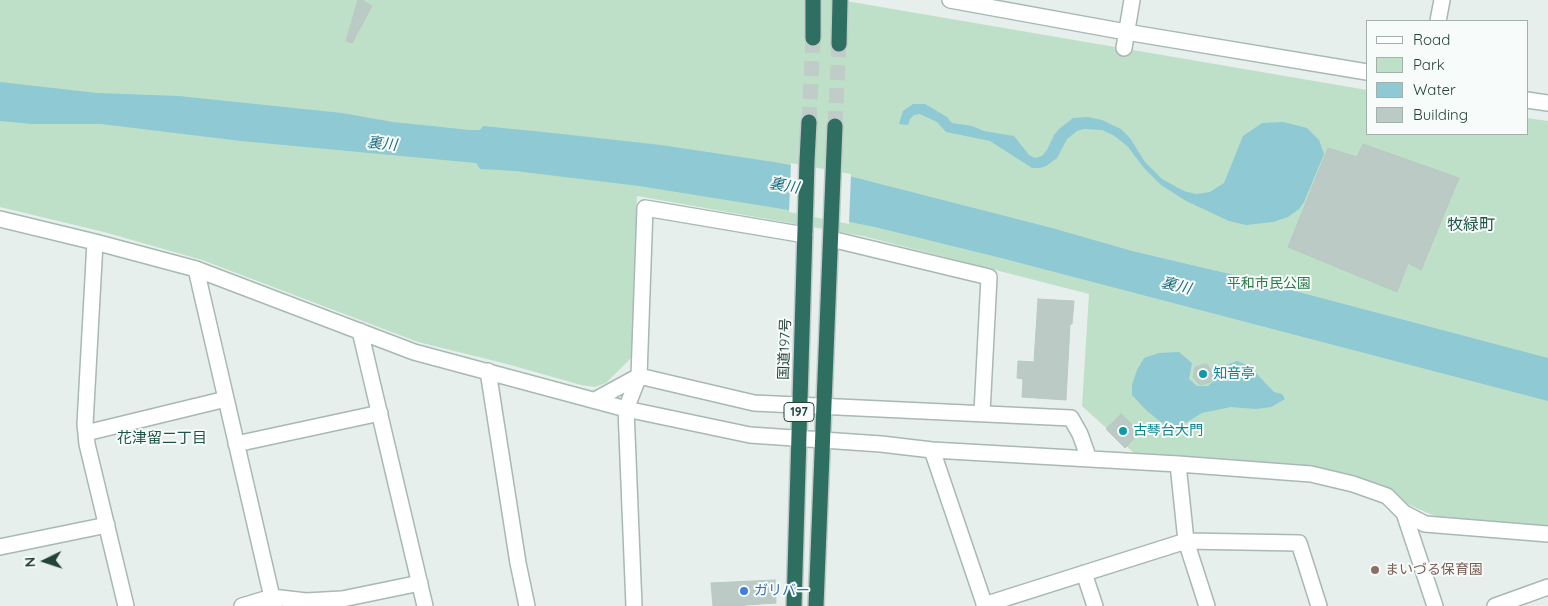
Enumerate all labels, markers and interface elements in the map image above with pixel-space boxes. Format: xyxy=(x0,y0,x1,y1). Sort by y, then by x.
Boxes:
legend xyxy=(1366,20,1528,135)
text: Road xyxy=(1413,30,1450,49)
text: Park xyxy=(1413,55,1445,74)
text: Water xyxy=(1413,80,1456,99)
text: Building xyxy=(1413,105,1468,124)
water label: 裏川 xyxy=(366,133,398,155)
water label: 裏川 xyxy=(768,175,800,197)
district label: 牧緑町 xyxy=(1447,215,1495,235)
water label: 裏川 xyxy=(1159,274,1193,298)
park label: 平和市民公園 xyxy=(1227,276,1311,292)
street label: 国道197号 xyxy=(776,318,794,380)
place label: 知音亭 xyxy=(1213,366,1255,382)
marker: 知音亭 xyxy=(1197,368,1209,380)
road number: 197 xyxy=(784,402,814,422)
place label: 古琴台大門 xyxy=(1133,423,1203,439)
marker: 古琴台大門 xyxy=(1117,425,1129,437)
district label: 花津留二丁目 xyxy=(117,429,207,447)
north arrow xyxy=(20,536,70,586)
text: N xyxy=(21,556,39,568)
place label: まいづる保育園 xyxy=(1385,562,1483,578)
marker: まいづる保育園 xyxy=(1369,564,1381,576)
place label: ガリバー xyxy=(754,583,810,599)
marker: ガリバー xyxy=(738,585,750,597)

